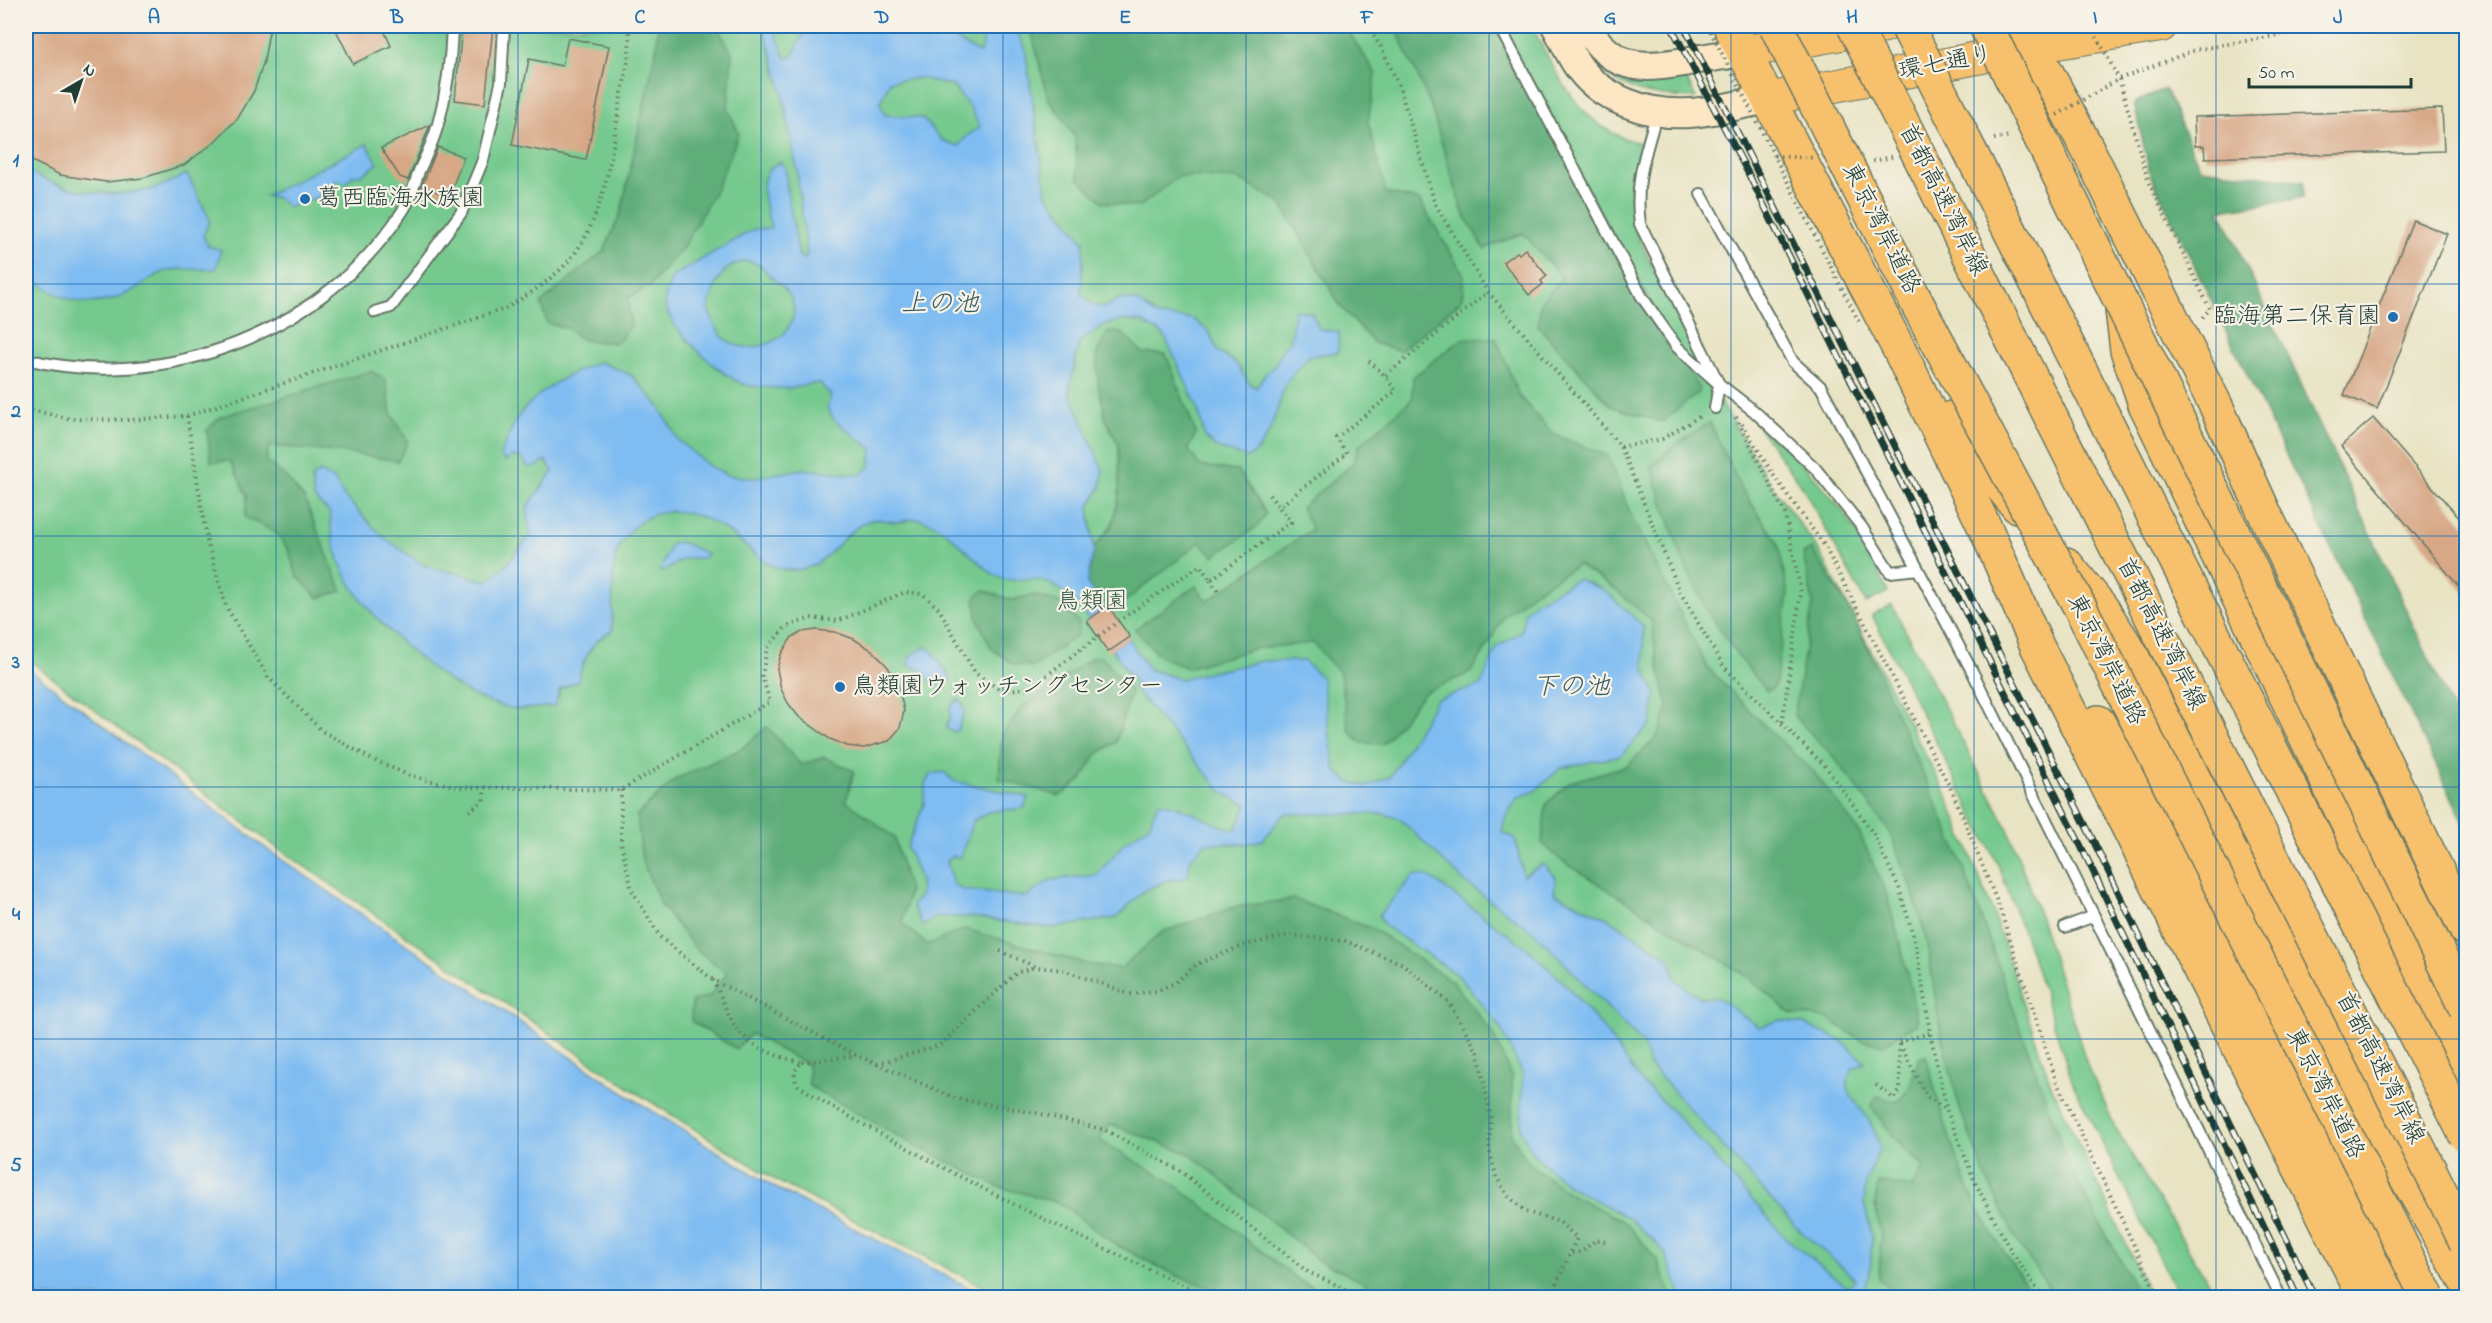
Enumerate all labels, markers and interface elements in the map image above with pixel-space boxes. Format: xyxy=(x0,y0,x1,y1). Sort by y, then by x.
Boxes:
text: A xyxy=(148,4,160,33)
text: B xyxy=(389,4,404,33)
text: C xyxy=(635,4,646,33)
text: D xyxy=(874,4,889,33)
text: E xyxy=(1119,4,1131,33)
text: F xyxy=(1360,4,1374,33)
text: G xyxy=(1604,4,1617,33)
text: H xyxy=(1846,4,1858,33)
text: I xyxy=(2093,4,2098,33)
text: J xyxy=(2333,4,2343,33)
street label: 環七通り xyxy=(1896,38,1996,90)
north arrow xyxy=(51,51,111,111)
scale bar xyxy=(2249,51,2411,89)
text: N xyxy=(77,58,101,84)
text: 50 m xyxy=(2258,61,2295,87)
street label: 首都高速湾岸線 xyxy=(1888,117,1996,283)
text: 1 xyxy=(13,147,20,176)
street label: 東京湾岸道路 xyxy=(1832,157,1928,301)
place label: 葛西臨海水族園 xyxy=(317,182,485,217)
marker: 葛西臨海水族園 xyxy=(298,192,312,206)
water label: 上の池 xyxy=(901,286,980,324)
place label: 臨海第二保育園 xyxy=(2213,300,2381,335)
marker: 臨海第二保育園 xyxy=(2386,310,2400,324)
text: 2 xyxy=(10,398,21,427)
street label: 首都高速湾岸線 xyxy=(2106,551,2214,717)
park label: 鳥類園 xyxy=(1056,585,1128,620)
street label: 東京湾岸道路 xyxy=(2057,588,2153,732)
text: 3 xyxy=(11,649,20,678)
water label: 下の池 xyxy=(1532,669,1611,707)
place label: 鳥類園ウォッチングセンター xyxy=(852,670,1163,705)
marker: 鳥類園ウォッチングセンター xyxy=(833,680,847,694)
text: 4 xyxy=(12,901,21,930)
street label: 首都高速湾岸線 xyxy=(2325,985,2433,1151)
street label: 東京湾岸道路 xyxy=(2276,1022,2372,1166)
text: 5 xyxy=(10,1152,22,1181)

